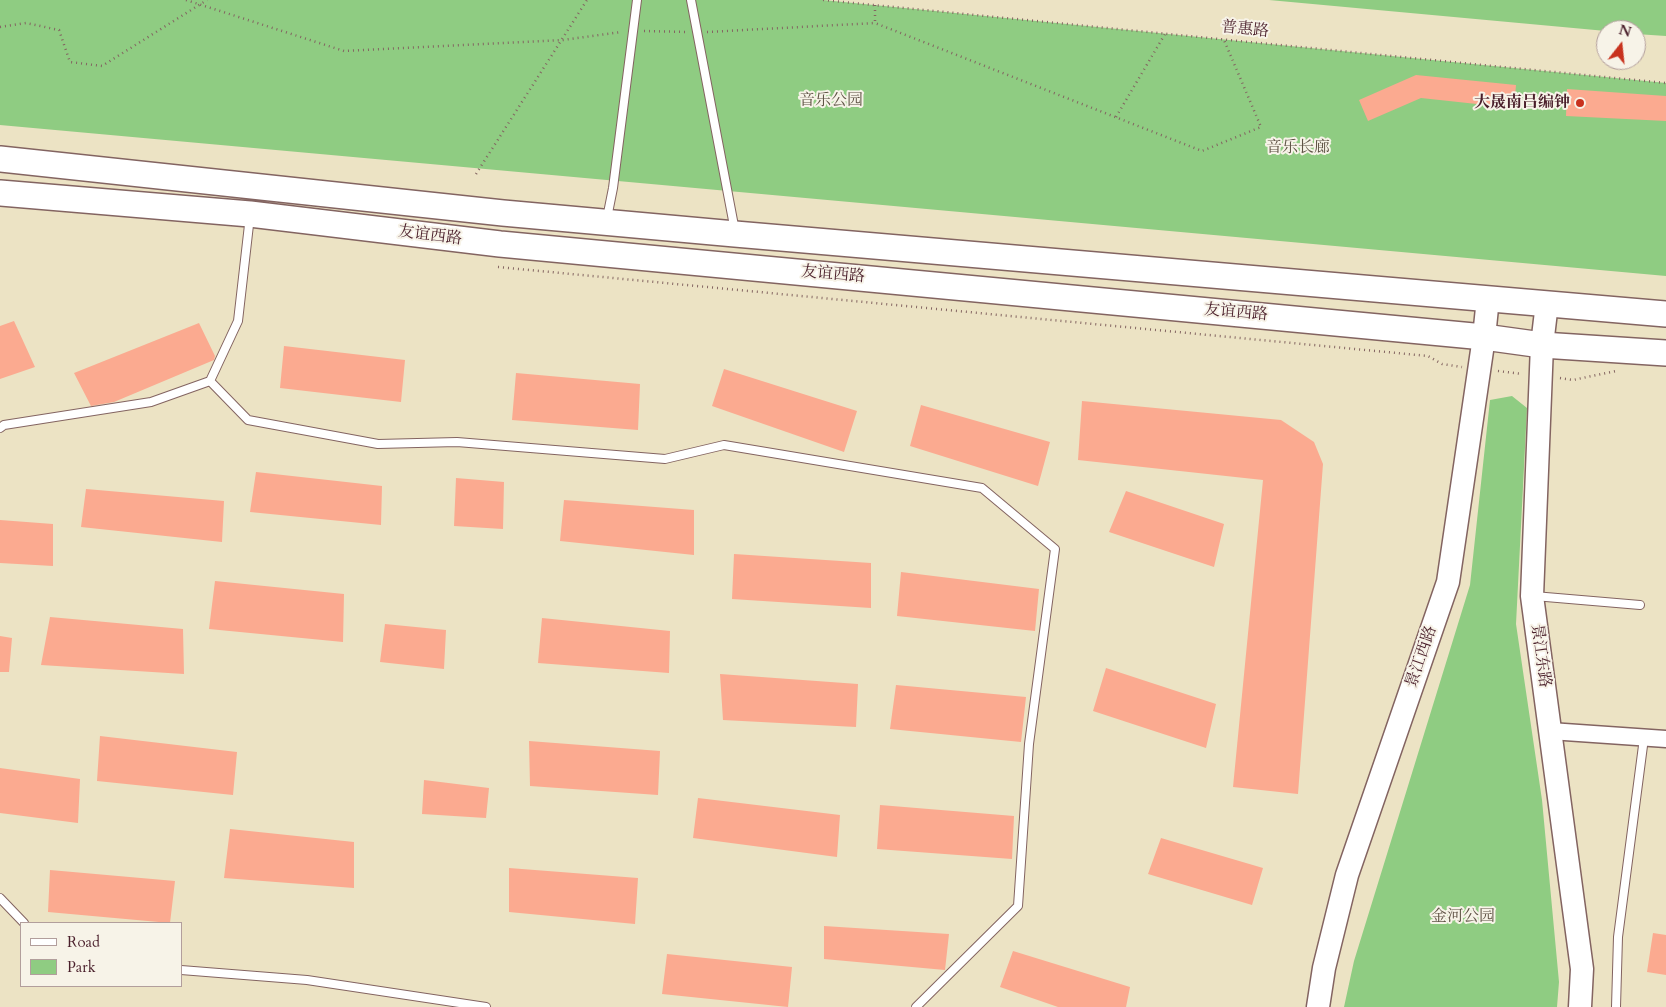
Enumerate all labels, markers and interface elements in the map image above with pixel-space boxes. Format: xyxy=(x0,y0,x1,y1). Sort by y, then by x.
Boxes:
street label: 普惠路 xyxy=(1220,18,1270,42)
north arrow xyxy=(1596,20,1646,70)
text: N xyxy=(1617,20,1633,42)
park label: 音乐公园 xyxy=(799,91,863,111)
place label: 大晟南吕编钟 xyxy=(1474,93,1570,113)
marker: 大晟南吕编钟 xyxy=(1574,97,1586,109)
park label: 音乐长廊 xyxy=(1266,138,1330,158)
street label: 友谊西路 xyxy=(397,223,463,249)
street label: 友谊西路 xyxy=(800,263,866,287)
street label: 友谊西路 xyxy=(1203,301,1269,325)
street label: 景江东路 xyxy=(1526,623,1554,689)
street label: 景江西路 xyxy=(1403,624,1441,690)
park label: 金河公园 xyxy=(1431,907,1495,927)
legend xyxy=(20,922,182,987)
text: Road xyxy=(67,932,100,952)
text: Park xyxy=(67,957,96,977)

